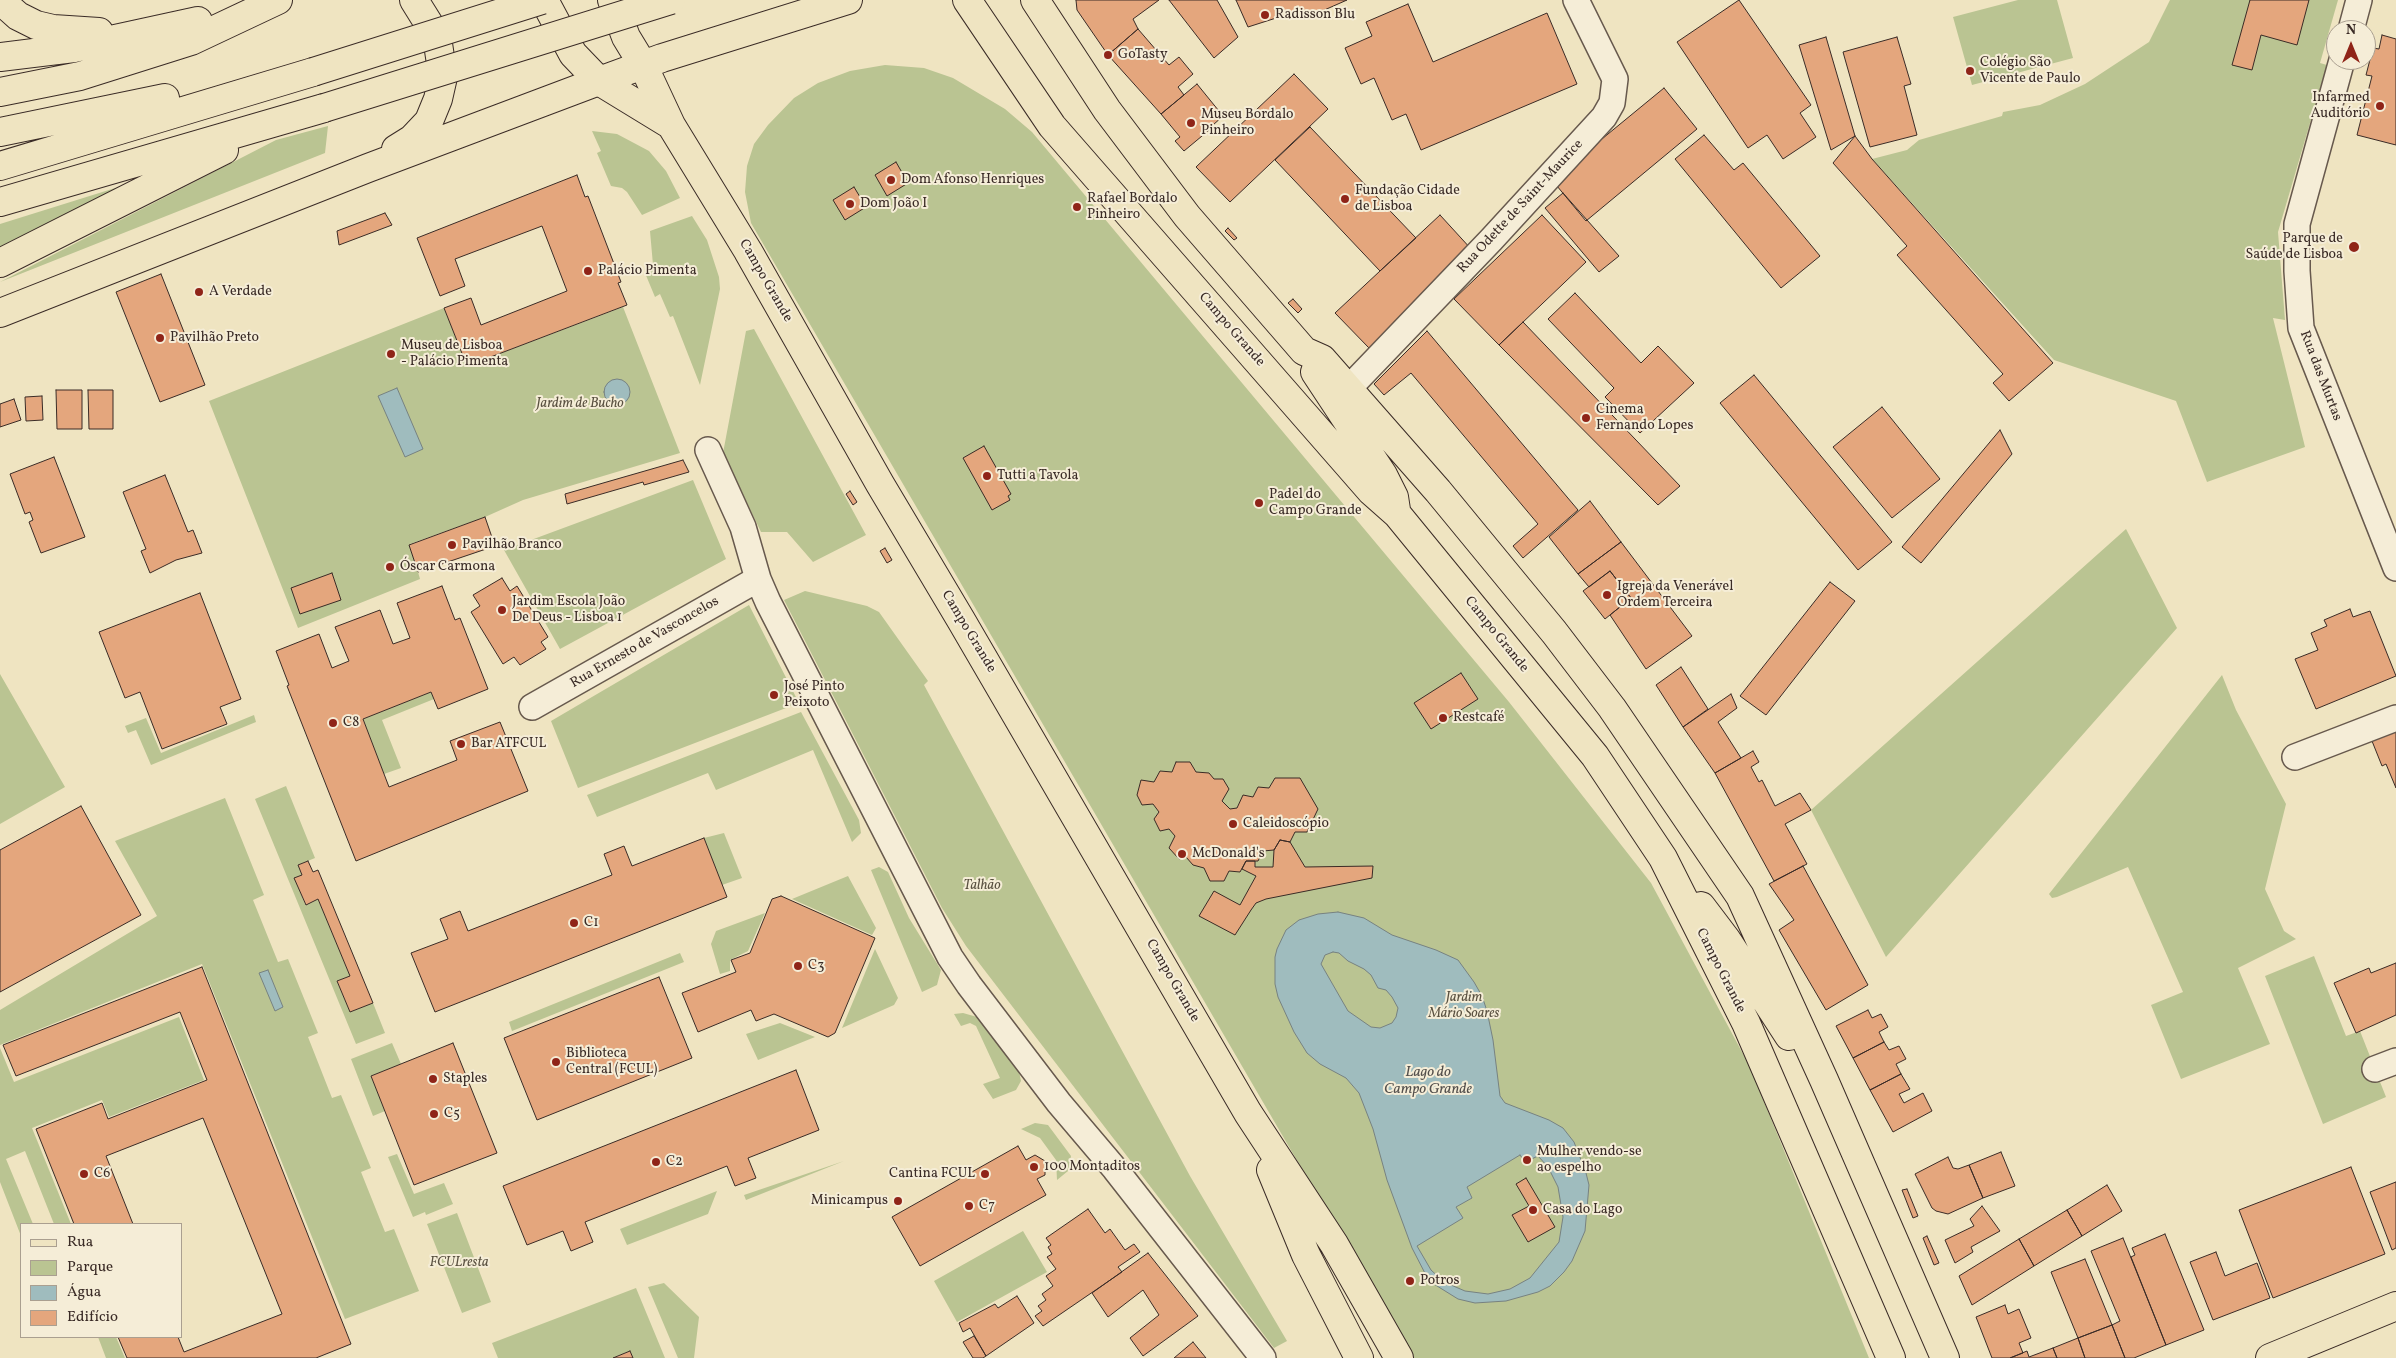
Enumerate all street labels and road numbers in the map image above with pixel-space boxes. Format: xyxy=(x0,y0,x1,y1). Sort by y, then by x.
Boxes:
street label: Rua Odette de Saint-Maurice xyxy=(1455,137,1587,277)
street label: Campo Grande xyxy=(735,237,795,325)
street label: Campo Grande xyxy=(1194,289,1268,371)
street label: Rua das Murtas xyxy=(2295,329,2345,423)
street label: Campo Grande xyxy=(937,588,999,676)
street label: Rua Ernesto de Vasconcelos xyxy=(568,594,722,692)
street label: Campo Grande xyxy=(1460,594,1532,676)
street label: Campo Grande xyxy=(1691,926,1749,1016)
street label: Campo Grande xyxy=(1142,937,1202,1025)

